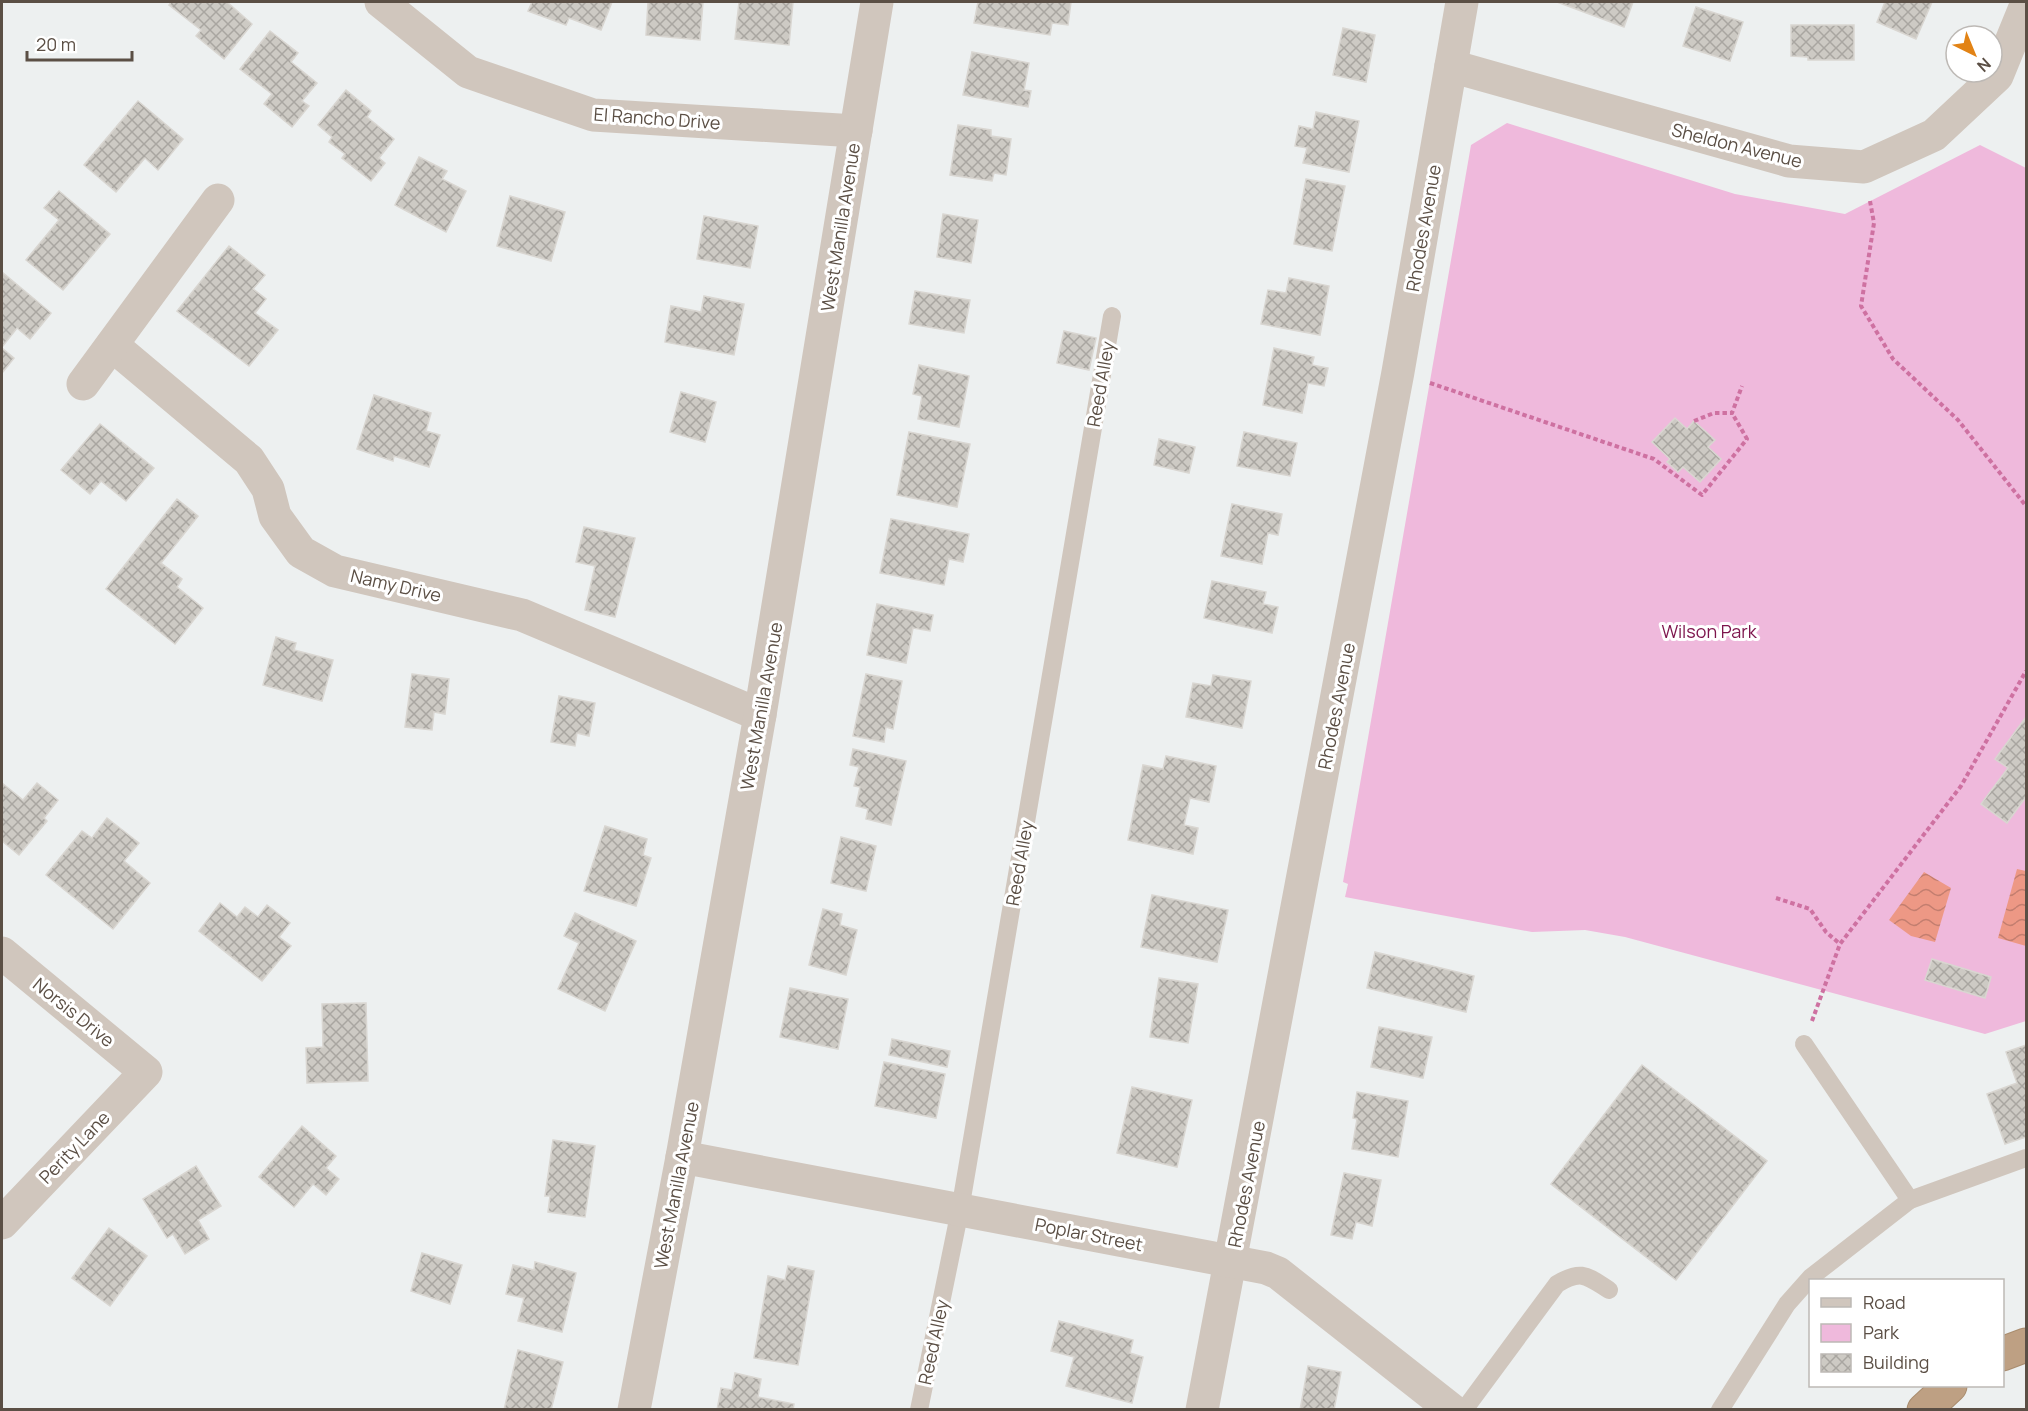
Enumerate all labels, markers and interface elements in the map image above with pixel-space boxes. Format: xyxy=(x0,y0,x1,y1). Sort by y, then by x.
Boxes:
scale bar xyxy=(27,24,132,62)
north arrow xyxy=(1944,24,2004,84)
text: 20 m xyxy=(36,32,76,56)
text: N xyxy=(1973,53,1996,77)
street label: El Rancho Drive xyxy=(593,102,721,134)
street label: Sheldon Avenue xyxy=(1669,117,1805,173)
street label: West Manilla Avenue xyxy=(815,141,865,313)
street label: Rhodes Avenue xyxy=(1400,163,1446,293)
street label: Reed Alley xyxy=(1081,339,1119,429)
street label: Namy Drive xyxy=(348,563,444,607)
park label: Wilson Park xyxy=(1661,619,1758,643)
street label: West Manilla Avenue xyxy=(734,620,788,792)
street label: Rhodes Avenue xyxy=(1312,641,1360,771)
street label: Reed Alley xyxy=(1000,818,1038,908)
street label: Norsis Drive xyxy=(28,972,120,1052)
street label: West Manilla Avenue xyxy=(648,1099,704,1271)
street label: Perity Lane xyxy=(33,1105,115,1189)
street label: Rhodes Avenue xyxy=(1222,1119,1270,1249)
street label: Poplar Street xyxy=(1033,1212,1145,1256)
legend xyxy=(1809,1279,2004,1387)
text: Road xyxy=(1863,1290,1906,1314)
street label: Reed Alley xyxy=(912,1297,954,1387)
text: Park xyxy=(1863,1320,1900,1344)
text: Building xyxy=(1863,1350,1929,1374)

